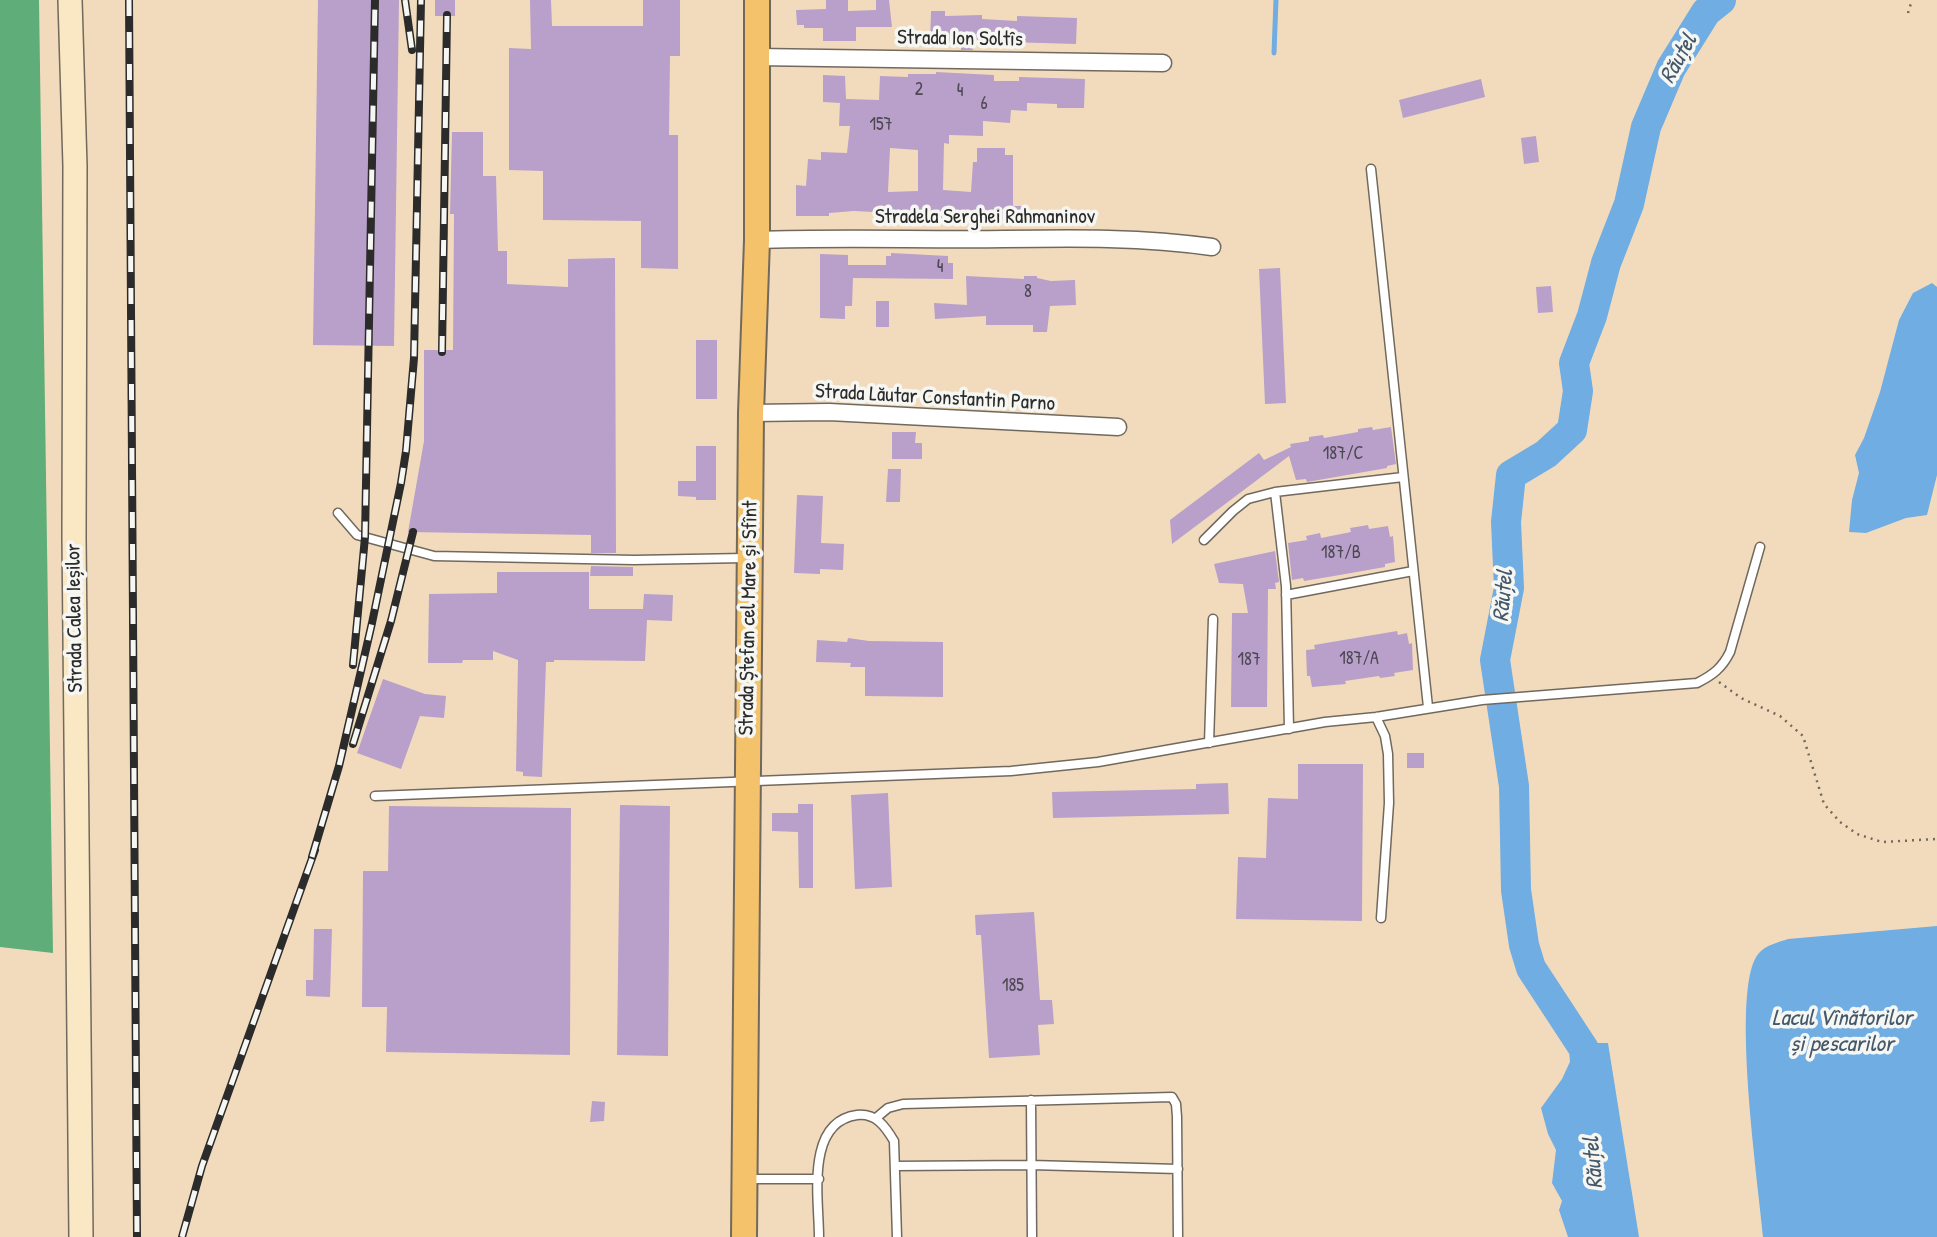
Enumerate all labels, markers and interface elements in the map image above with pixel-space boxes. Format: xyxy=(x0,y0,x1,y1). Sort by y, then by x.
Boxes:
street label: Strada Ion Soltîs xyxy=(897,25,1023,53)
water label: Răuțel xyxy=(1654,30,1704,88)
house number: 2 xyxy=(915,79,923,101)
house number: 4 xyxy=(957,80,963,102)
house number: 6 xyxy=(980,93,988,115)
house number: 157 xyxy=(869,114,893,136)
street label: Stradela Serghei Rahmaninov xyxy=(875,204,1095,230)
house number: 4 xyxy=(937,256,943,278)
house number: 8 xyxy=(1024,281,1032,303)
street label: Strada Lăutar Constantin Parno xyxy=(814,379,1056,417)
house number: 187/C xyxy=(1323,443,1363,465)
street label: Strada Ștefan cel Mare și Sfînt xyxy=(734,500,764,736)
house number: 187/B xyxy=(1321,542,1361,564)
street label: Strada Calea Ieșilor xyxy=(61,543,89,693)
water label: Răuțel xyxy=(1488,569,1520,623)
house number: 187/A xyxy=(1339,648,1379,670)
house number: 187 xyxy=(1237,649,1261,671)
house number: 185 xyxy=(1002,975,1024,997)
water label: Lacul Vînătorilor și pescarilor xyxy=(1772,1005,1912,1059)
water label: Răuțel xyxy=(1578,1136,1610,1190)

